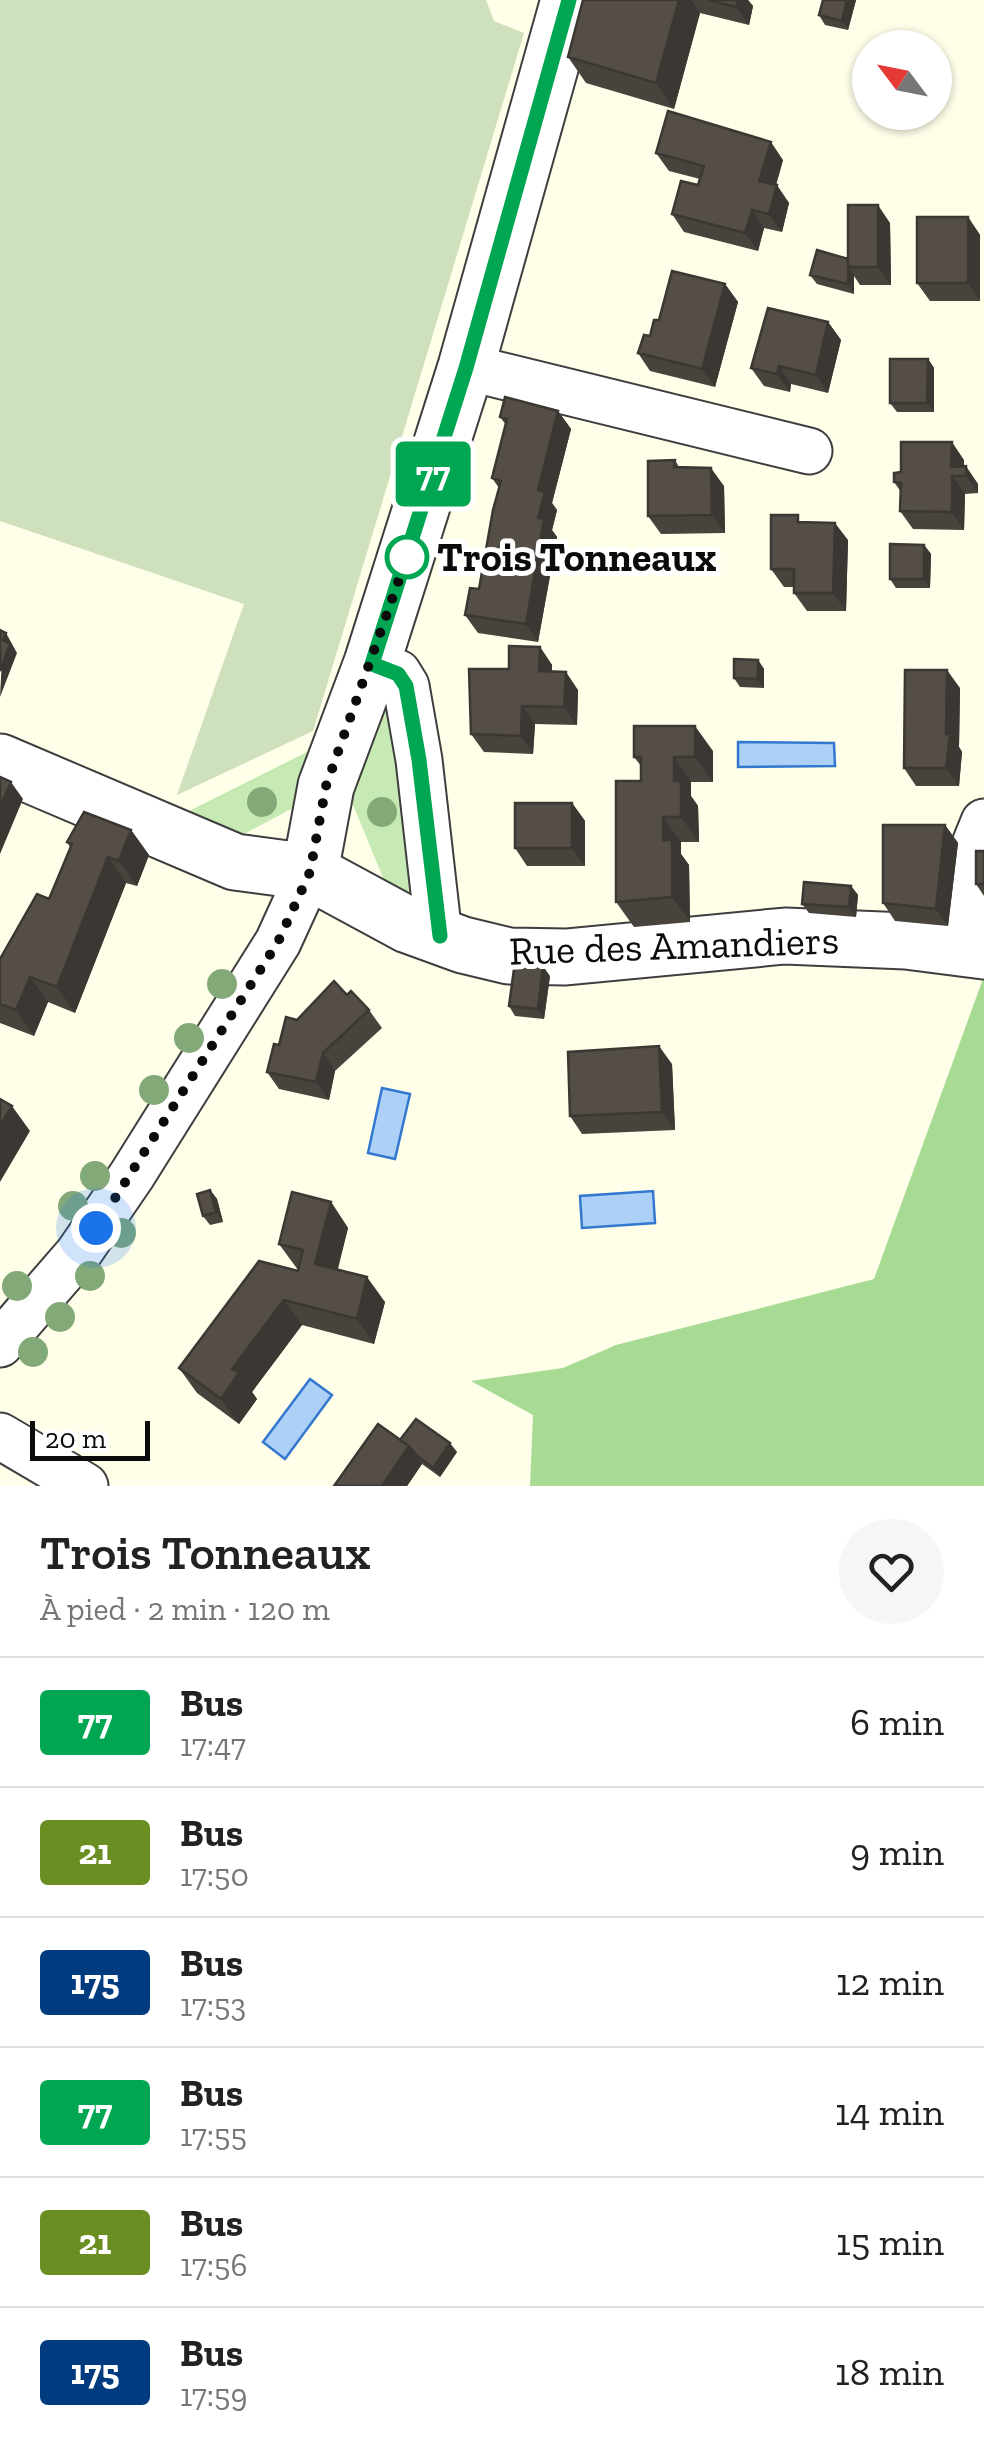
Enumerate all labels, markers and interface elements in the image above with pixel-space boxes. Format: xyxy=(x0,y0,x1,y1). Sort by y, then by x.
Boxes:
north arrow xyxy=(852,30,952,130)
map controls xyxy=(852,30,952,130)
line badge: 77 xyxy=(388,442,478,506)
text: 77 xyxy=(416,453,450,495)
place label: Trois Tonneaux xyxy=(437,533,716,581)
marker: Trois Tonneaux xyxy=(386,536,428,578)
street label: Rue des Amandiers xyxy=(508,915,840,975)
your location xyxy=(71,1203,121,1253)
scale bar xyxy=(30,1416,150,1460)
text: 20 m xyxy=(45,1422,106,1455)
button: heart xyxy=(839,1519,944,1624)
text: Trois Tonneaux xyxy=(40,1524,371,1581)
text: À pied · 2 min · 120 m xyxy=(40,1590,330,1628)
text: Bus xyxy=(180,1680,243,1726)
text: 6 min xyxy=(850,1699,944,1745)
text: 77 xyxy=(78,1701,112,1743)
text: 17:47 xyxy=(180,1726,246,1764)
text: Bus xyxy=(180,1810,243,1856)
text: 9 min xyxy=(850,1829,944,1875)
text: 21 xyxy=(79,1831,111,1873)
text: 17:50 xyxy=(180,1856,249,1894)
text: Bus xyxy=(180,1940,243,1986)
text: 12 min xyxy=(836,1959,944,2005)
text: 175 xyxy=(70,1961,120,2003)
text: 17:53 xyxy=(180,1986,246,2024)
text: Bus xyxy=(180,2070,243,2116)
text: 14 min xyxy=(835,2089,944,2135)
text: 77 xyxy=(78,2091,112,2133)
text: 17:55 xyxy=(180,2116,247,2154)
text: Bus xyxy=(180,2200,243,2246)
text: 15 min xyxy=(836,2219,944,2265)
text: 21 xyxy=(79,2221,111,2263)
text: 17:56 xyxy=(180,2246,247,2284)
text: Bus xyxy=(180,2330,243,2376)
text: 18 min xyxy=(835,2349,944,2395)
text: 175 xyxy=(70,2351,120,2393)
text: 17:59 xyxy=(180,2376,247,2414)

